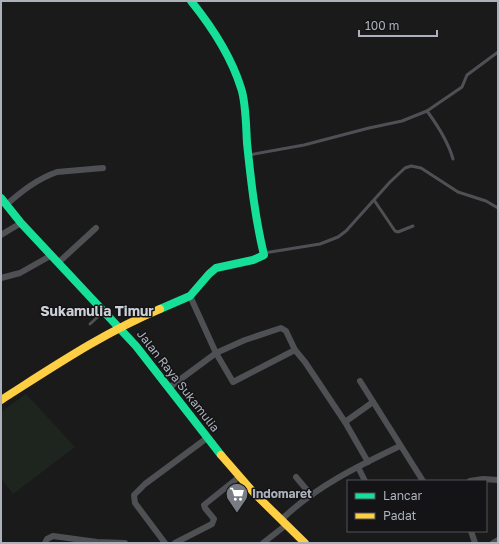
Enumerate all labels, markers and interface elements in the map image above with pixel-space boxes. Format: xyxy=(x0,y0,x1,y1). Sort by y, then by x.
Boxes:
scale bar xyxy=(359,12,437,38)
text: 100 m xyxy=(365,18,399,33)
district label: Sukamulia Timur xyxy=(40,302,154,319)
street label: Jalan Raya Sukamulia xyxy=(134,327,223,435)
legend xyxy=(347,480,487,532)
supermarket icon: Indomaret xyxy=(224,481,250,514)
place label: Indomaret xyxy=(252,486,312,501)
text: Lancar xyxy=(383,488,422,503)
text: Padat xyxy=(383,508,417,523)

